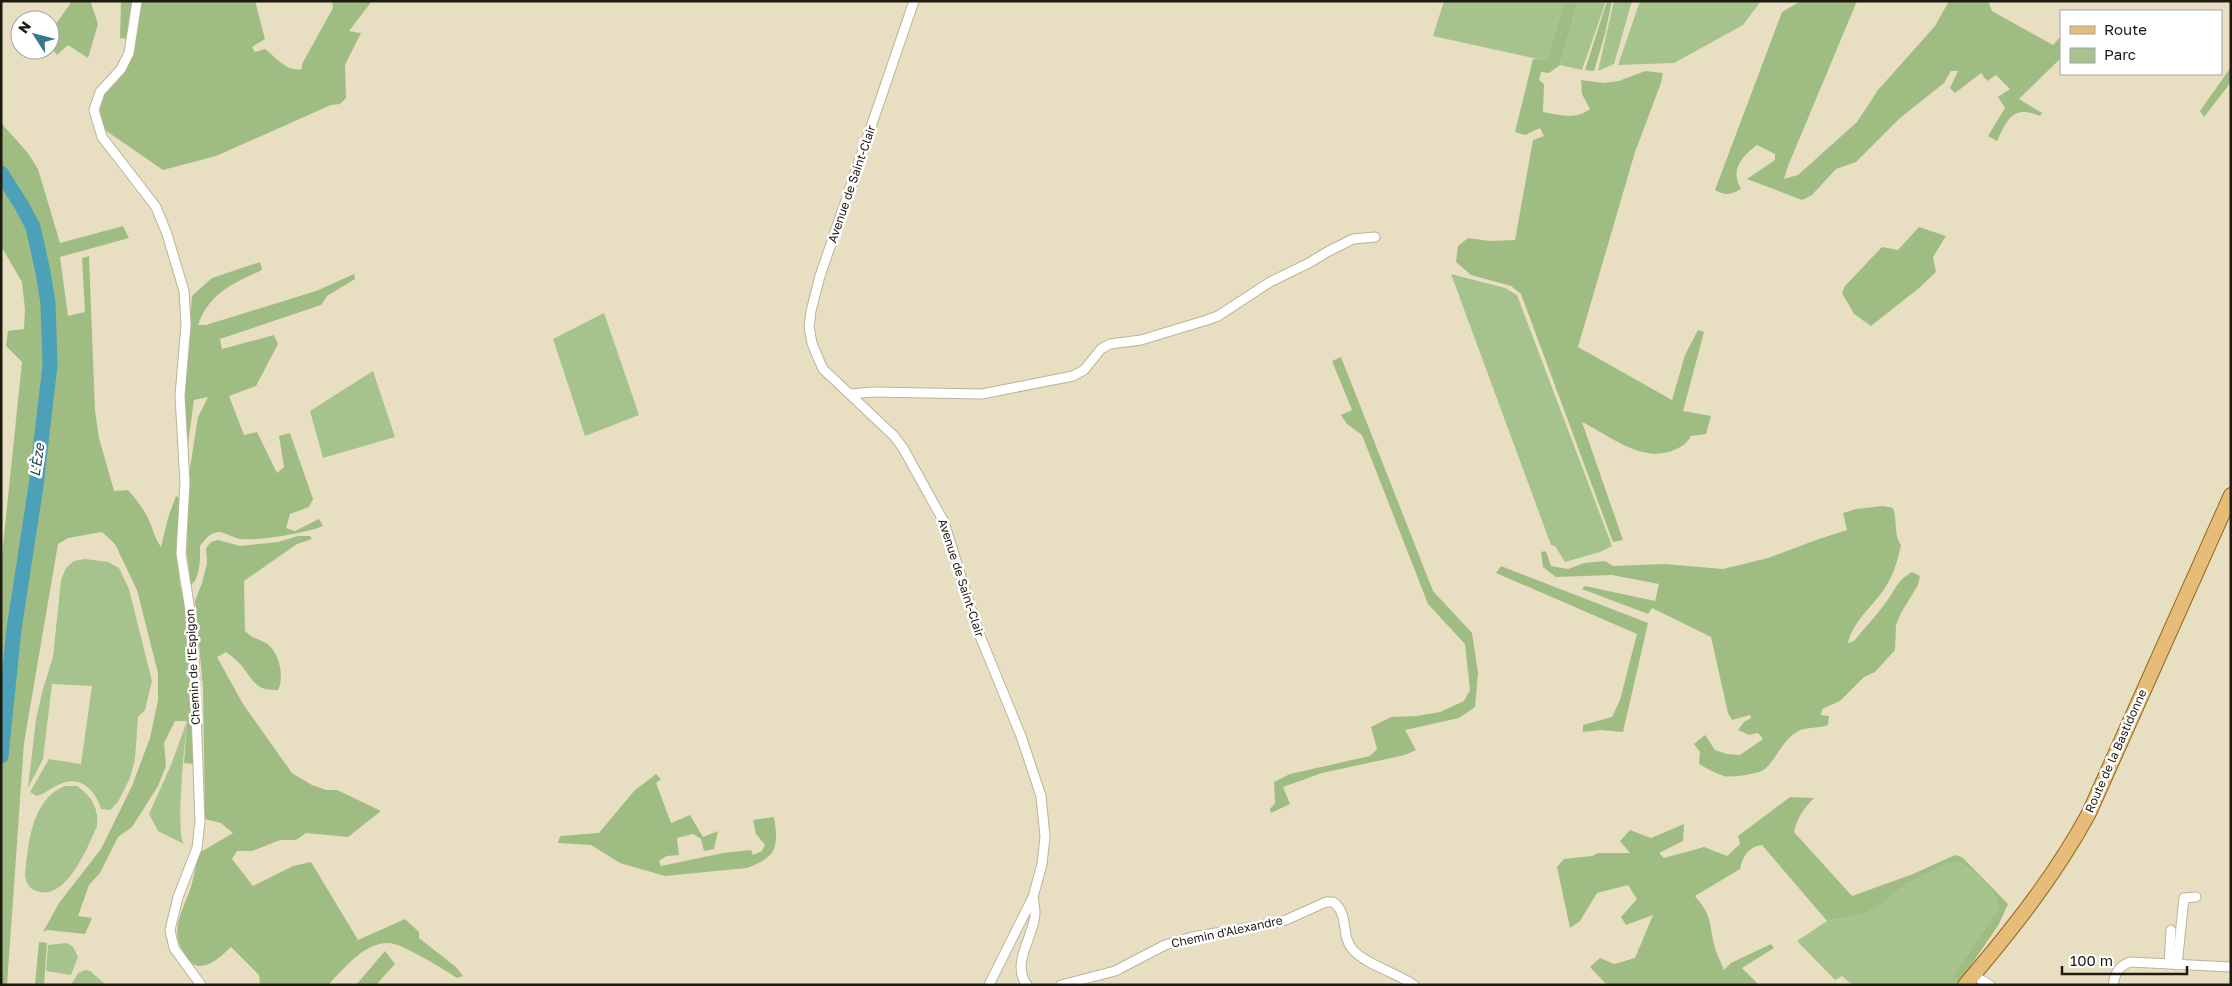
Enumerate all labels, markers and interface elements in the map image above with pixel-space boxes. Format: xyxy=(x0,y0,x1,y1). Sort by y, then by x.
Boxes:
north arrow xyxy=(10,10,60,60)
legend xyxy=(2060,10,2222,75)
text: N xyxy=(14,18,34,36)
text: Route xyxy=(2104,20,2147,38)
text: Parc xyxy=(2104,45,2136,63)
street label: Avenue de Saint-Clair xyxy=(824,123,879,245)
water label: L'Èze xyxy=(26,441,47,478)
street label: Avenue de Saint-Clair xyxy=(935,517,988,639)
street label: Chemin de l'Espigon xyxy=(182,609,203,725)
street label: Route de la Bastidonne xyxy=(2081,687,2150,815)
street label: Chemin d'Alexandre xyxy=(1170,912,1284,951)
scale bar xyxy=(2062,944,2187,976)
text: 100 m xyxy=(2070,951,2113,969)

